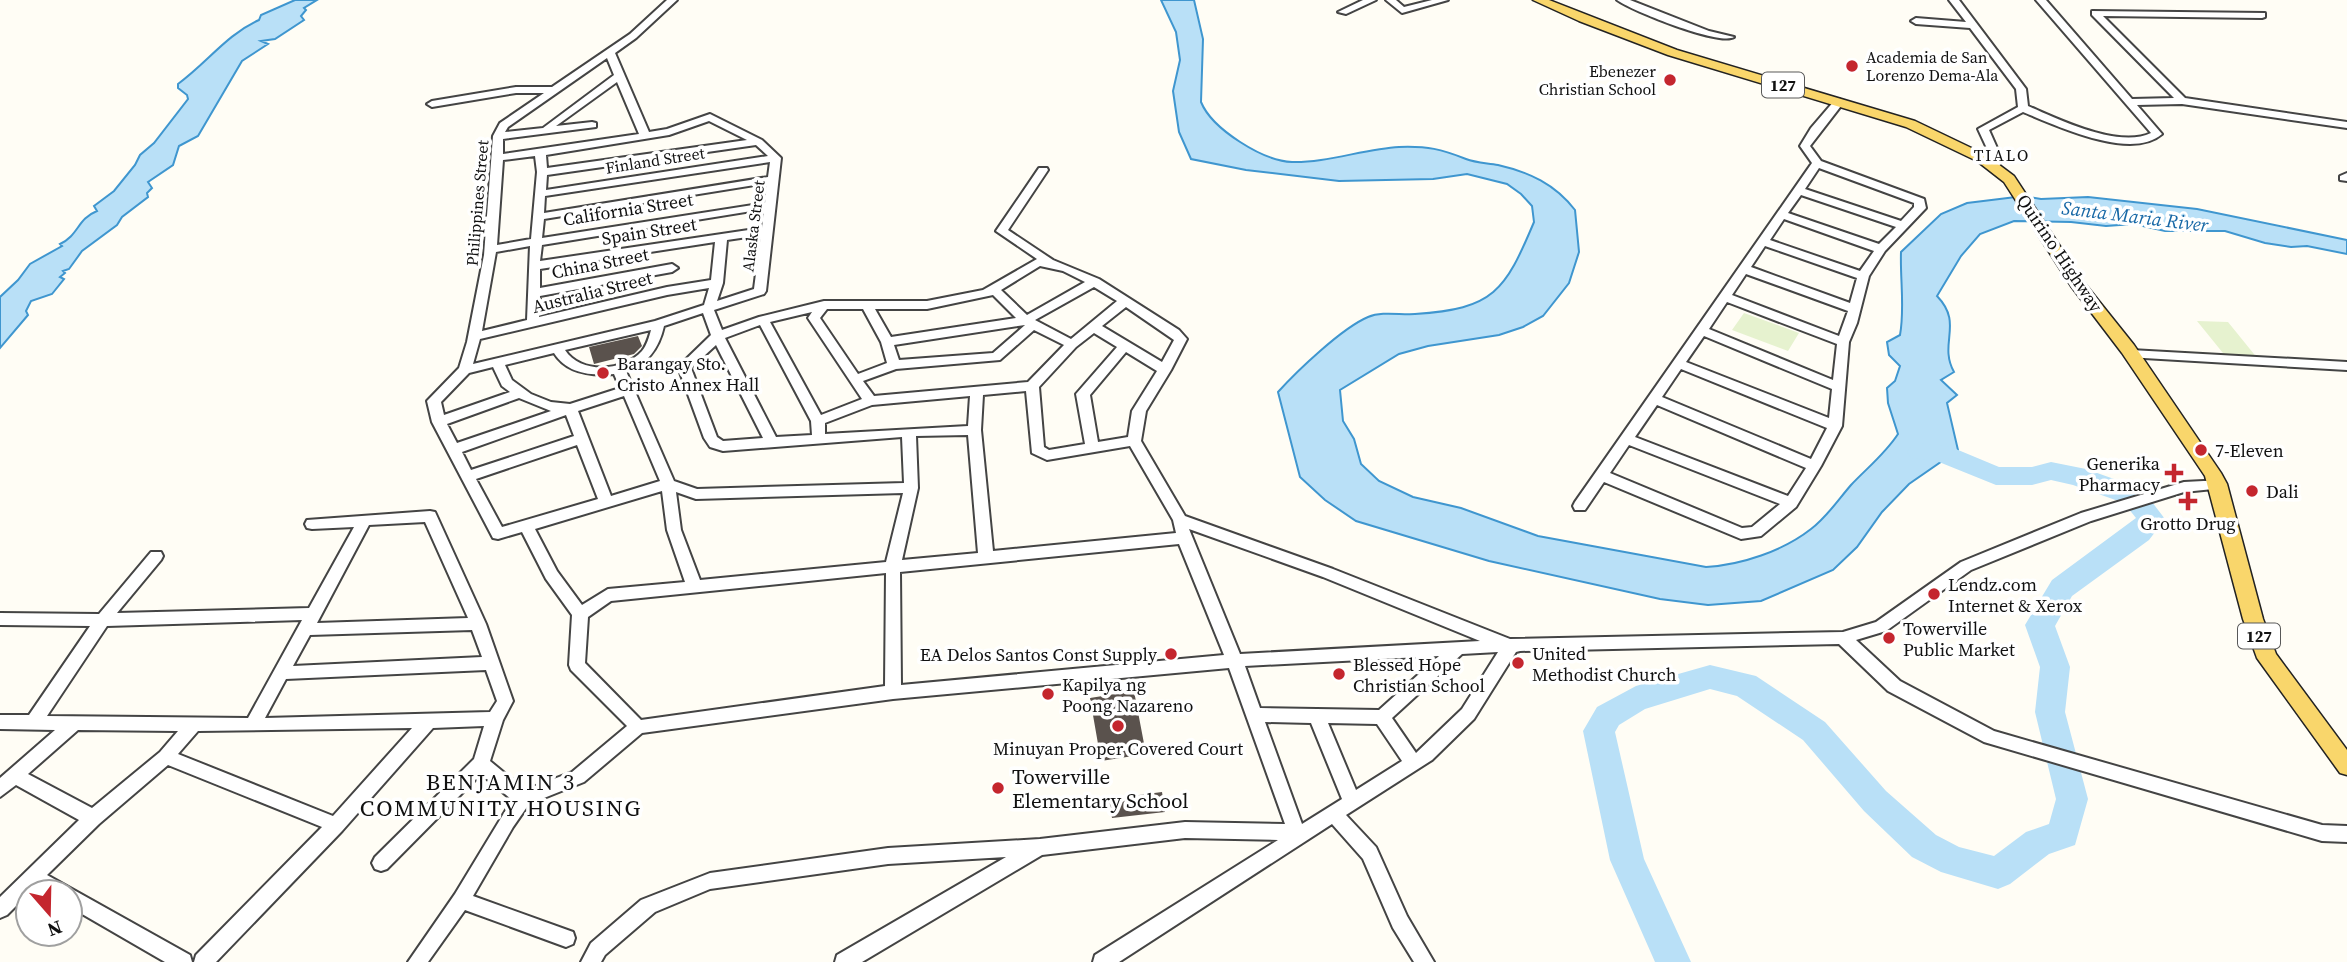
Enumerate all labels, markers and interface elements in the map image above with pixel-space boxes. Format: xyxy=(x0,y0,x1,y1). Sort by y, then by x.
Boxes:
place label: Academia de San Lorenzo Dema-Ala xyxy=(1866,46,1999,86)
marker: Academia de San Lorenzo Dema-Ala xyxy=(1844,58,1860,74)
place label: Ebenezer Christian School xyxy=(1539,60,1656,100)
marker: Ebenezer Christian School xyxy=(1662,72,1678,88)
road number: 127 xyxy=(1762,72,1804,97)
street label: Philippines Street xyxy=(461,138,494,267)
street label: Finland Street xyxy=(604,141,707,179)
district label: TIALO xyxy=(1974,144,2030,166)
street label: Alaska Street xyxy=(736,178,770,273)
street label: California Street xyxy=(561,186,695,232)
street label: Quirino Highway xyxy=(2011,189,2109,317)
water label: Santa Maria River xyxy=(2060,194,2211,238)
street label: Spain Street xyxy=(600,211,698,251)
street label: China Street xyxy=(549,241,651,285)
street label: Australia Street xyxy=(529,265,655,319)
place label: Barangay Sto. Cristo Annex Hall xyxy=(617,351,759,397)
marker: Barangay Sto. Cristo Annex Hall xyxy=(595,365,611,381)
place label: 7-Eleven xyxy=(2215,438,2284,463)
marker: 7-Eleven xyxy=(2193,442,2209,458)
place label: Generika Pharmacy xyxy=(2079,451,2161,497)
marker: Generika Pharmacy xyxy=(2166,465,2182,481)
place label: Dali xyxy=(2266,479,2299,504)
marker: Dali xyxy=(2244,483,2260,499)
marker: Grotto Drug xyxy=(2180,493,2196,509)
place label: Grotto Drug xyxy=(2140,511,2236,536)
place label: Lendz.com Internet & Xerox xyxy=(1948,572,2083,618)
marker: Lendz.com Internet & Xerox xyxy=(1926,586,1942,602)
place label: Towerville Public Market xyxy=(1903,616,2015,662)
road number: 127 xyxy=(2238,624,2280,649)
marker: Towerville Public Market xyxy=(1881,630,1897,646)
place label: United Methodist Church xyxy=(1532,641,1677,687)
place label: EA Delos Santos Const Supply xyxy=(920,642,1158,667)
marker: EA Delos Santos Const Supply xyxy=(1163,646,1179,662)
place label: Blessed Hope Christian School xyxy=(1353,652,1485,698)
marker: United Methodist Church xyxy=(1510,655,1526,671)
marker: Blessed Hope Christian School xyxy=(1331,666,1347,682)
place label: Kapilya ng Poong Nazareno xyxy=(1062,672,1193,718)
marker: Kapilya ng Poong Nazareno xyxy=(1040,686,1056,702)
marker: Minuyan Proper Covered Court xyxy=(1110,718,1126,734)
place label: Minuyan Proper Covered Court xyxy=(993,736,1243,761)
place label: Towerville Elementary School xyxy=(1012,762,1189,815)
district label: BENJAMIN 3 COMMUNITY HOUSING xyxy=(360,766,642,824)
marker: Towerville Elementary School xyxy=(990,780,1006,796)
north arrow xyxy=(14,878,84,948)
text: N xyxy=(44,914,66,944)

